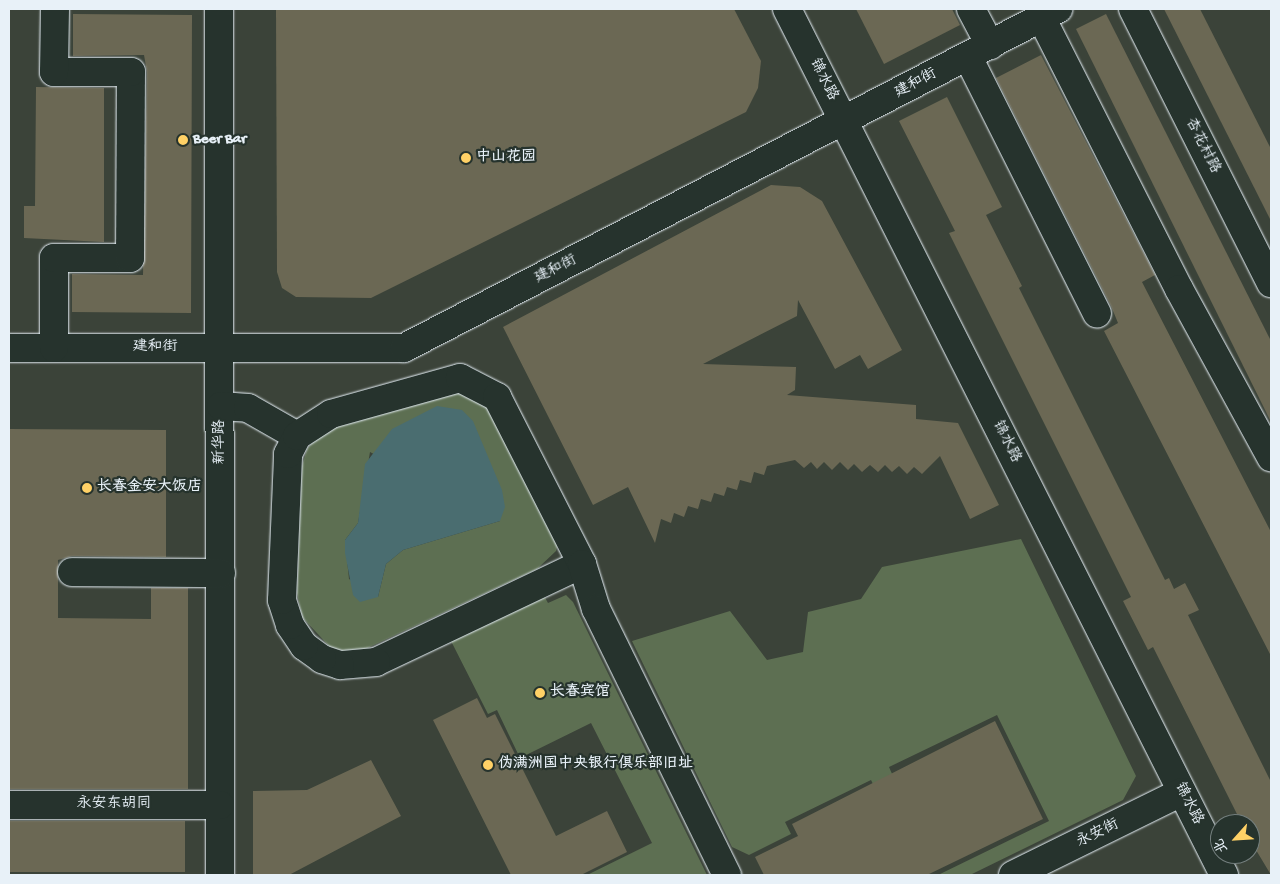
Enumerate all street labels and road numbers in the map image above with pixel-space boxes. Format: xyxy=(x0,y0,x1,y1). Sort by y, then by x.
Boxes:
street label: 锦水路 xyxy=(805,56,841,104)
street label: 建和街 xyxy=(892,65,940,103)
street label: 杏花村路 xyxy=(1180,115,1224,177)
street label: 建和街 xyxy=(532,252,580,288)
street label: 建和街 xyxy=(133,339,177,357)
street label: 锦水路 xyxy=(988,418,1024,466)
street label: 新华路 xyxy=(212,420,230,464)
street label: 锦水路 xyxy=(1170,780,1206,828)
street label: 永安东胡同 xyxy=(77,796,151,814)
street label: 永安街 xyxy=(1074,816,1122,852)

